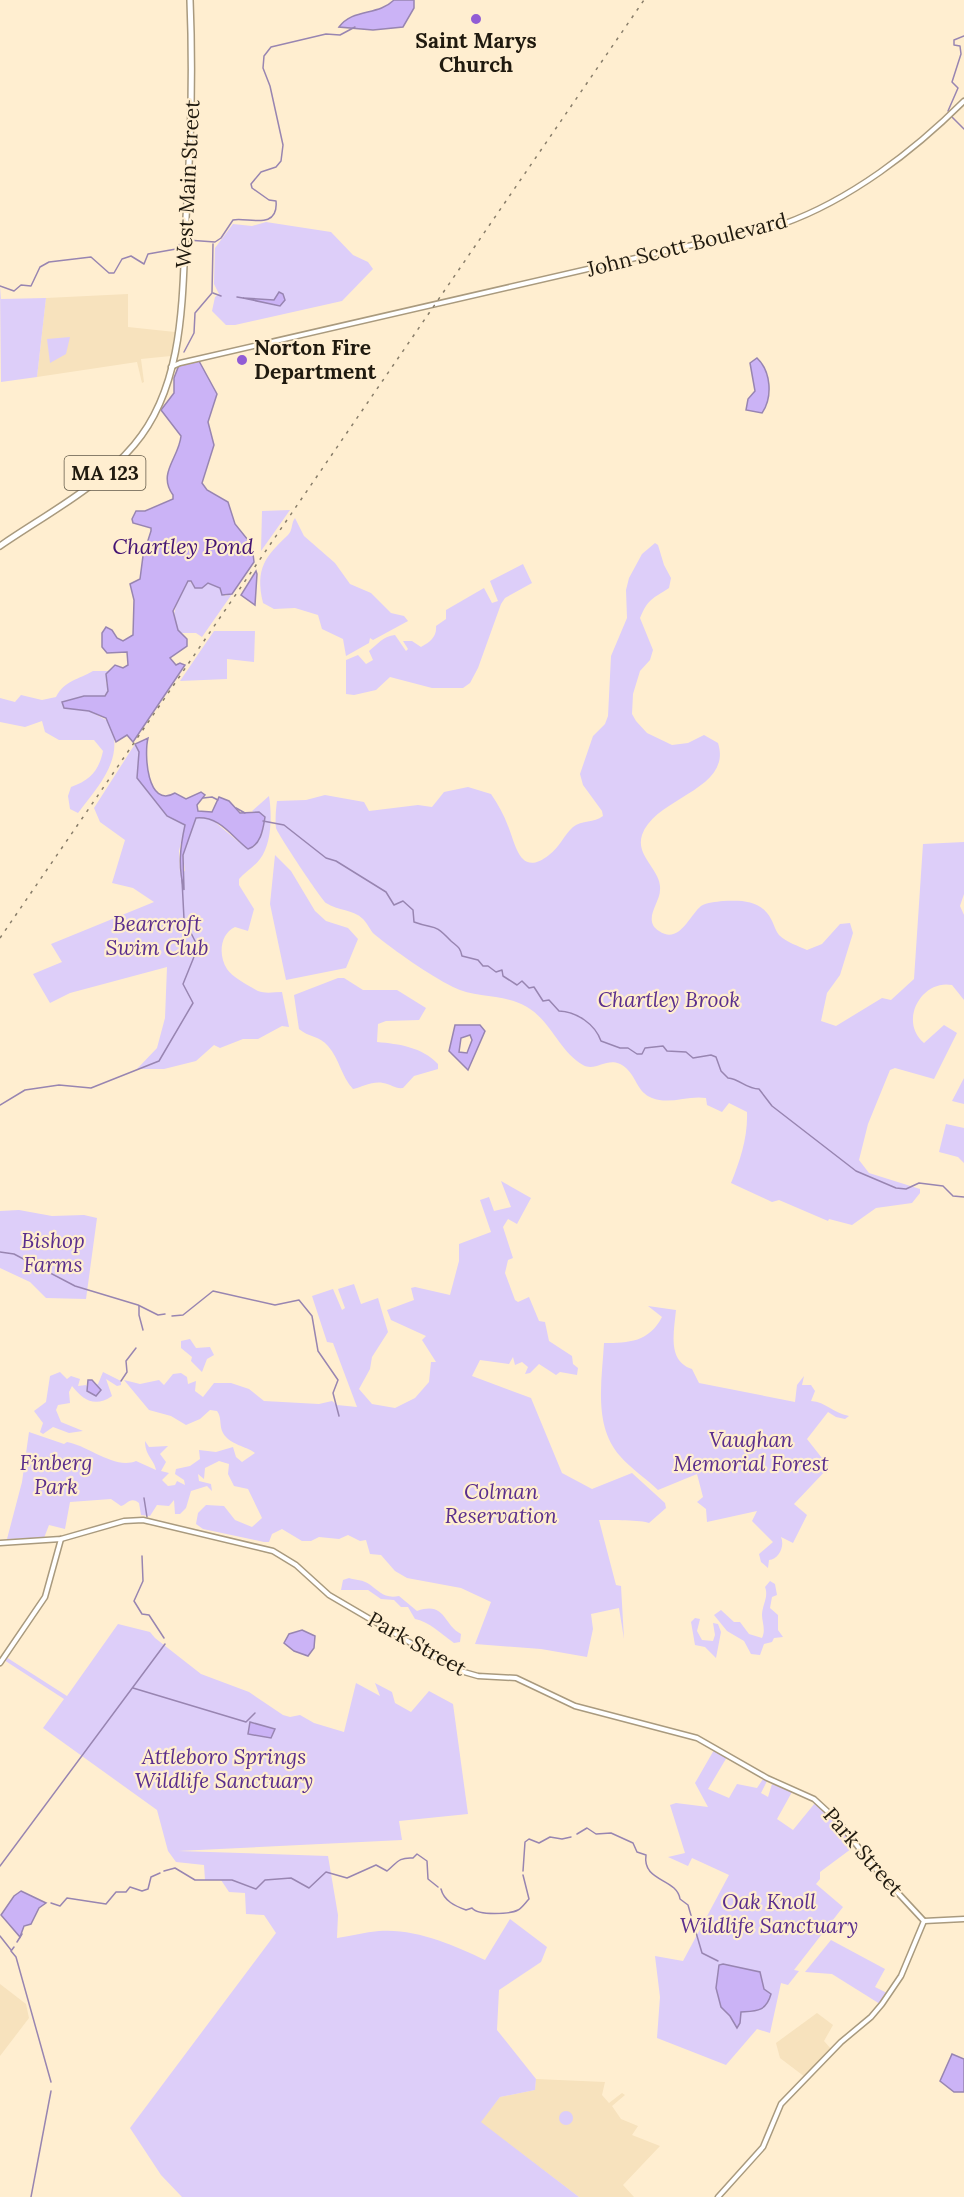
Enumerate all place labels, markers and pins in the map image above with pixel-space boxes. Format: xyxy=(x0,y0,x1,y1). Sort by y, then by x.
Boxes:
marker: Saint Marys Church xyxy=(469,12,483,26)
place label: Saint Marys Church xyxy=(415,27,537,78)
place label: Norton Fire Department xyxy=(254,334,377,385)
marker: Norton Fire Department xyxy=(235,353,249,367)

